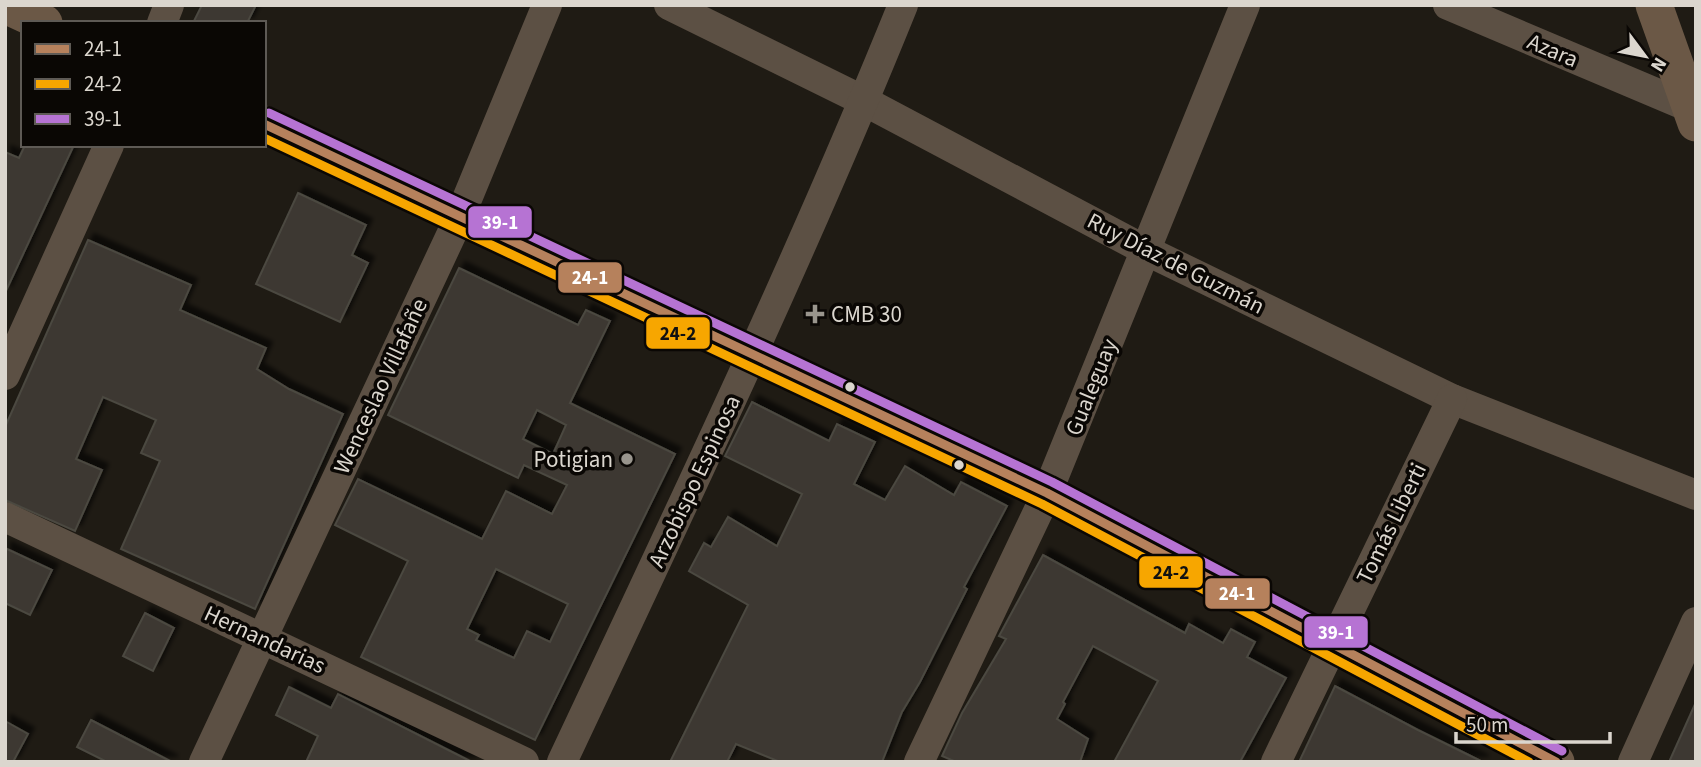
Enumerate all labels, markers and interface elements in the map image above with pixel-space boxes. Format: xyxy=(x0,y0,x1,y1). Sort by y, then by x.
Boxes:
legend xyxy=(21,21,266,147)
north arrow xyxy=(1610,21,1680,91)
street label: Azara xyxy=(1522,25,1583,76)
text: 24-1 xyxy=(84,34,122,64)
text: N xyxy=(1643,52,1673,77)
text: 24-2 xyxy=(84,69,122,99)
text: 39-1 xyxy=(84,104,122,134)
street label: Ruy Díaz de Guzmán xyxy=(1081,204,1270,322)
line badge: 39-1 xyxy=(467,205,533,239)
text: 39-1 xyxy=(482,210,518,237)
line badge: 24-1 xyxy=(557,261,623,294)
text: 24-1 xyxy=(572,265,608,292)
street label: Wenceslao Villafañe xyxy=(325,293,436,479)
place label: CMB 30 xyxy=(831,298,902,331)
marker: CMB 30 xyxy=(805,304,825,324)
line badge: 24-2 xyxy=(645,316,711,350)
text: 24-2 xyxy=(660,321,696,348)
street label: Gualeguay xyxy=(1057,334,1126,441)
unlabelled marker xyxy=(843,380,857,394)
street label: Arzobispo Espinosa xyxy=(640,390,749,573)
place label: Potigian xyxy=(534,443,613,476)
marker: Potigian xyxy=(619,451,635,467)
street label: Tomás Liberti xyxy=(1348,457,1435,589)
unlabelled marker xyxy=(952,458,966,472)
line badge: 24-2 xyxy=(1138,555,1204,589)
text: 24-2 xyxy=(1153,560,1189,587)
line badge: 24-1 xyxy=(1204,577,1271,610)
text: 24-1 xyxy=(1219,581,1255,608)
street label: Hernandarias xyxy=(199,597,331,682)
line badge: 39-1 xyxy=(1303,615,1369,649)
text: 39-1 xyxy=(1318,620,1354,647)
scale bar xyxy=(1456,700,1610,744)
text: 50 m xyxy=(1466,710,1508,740)

